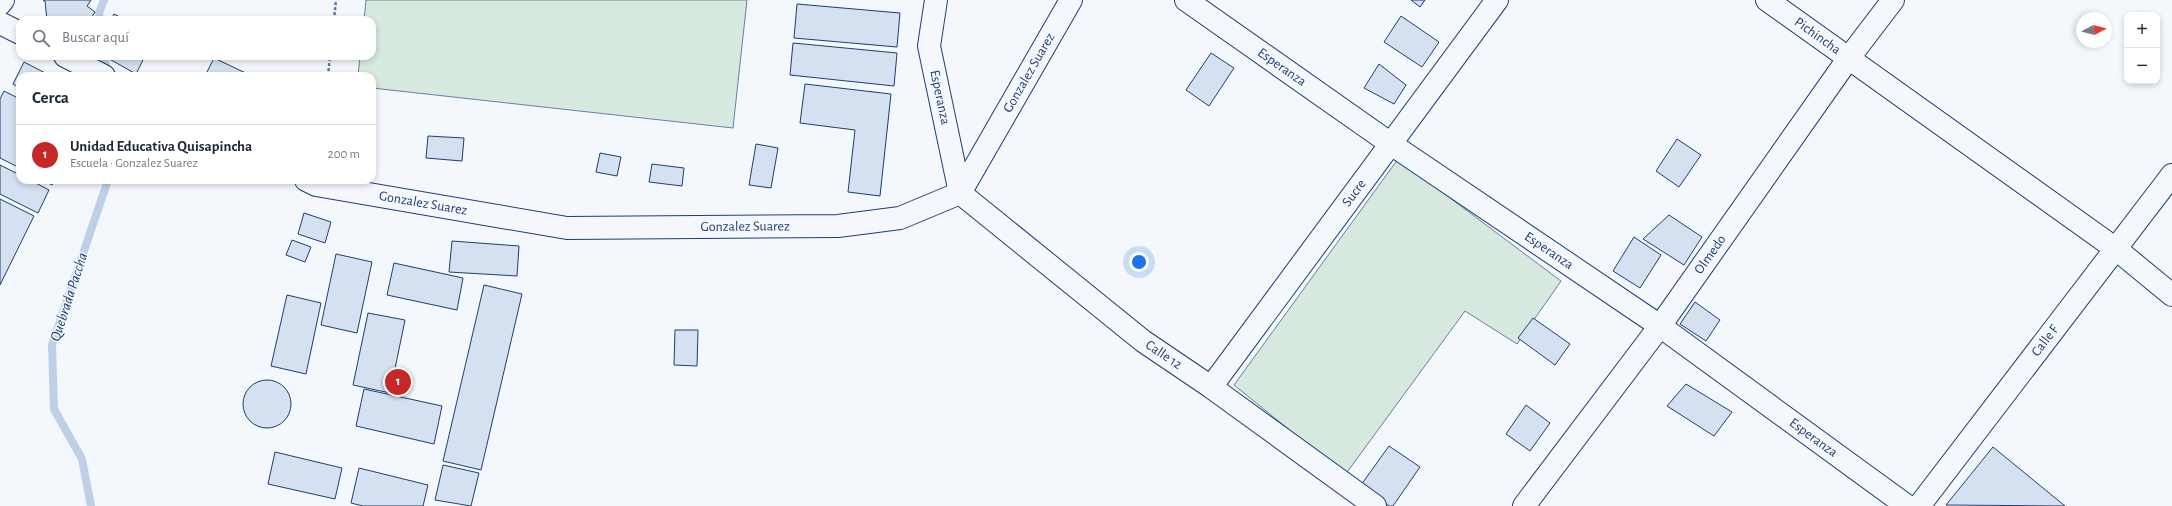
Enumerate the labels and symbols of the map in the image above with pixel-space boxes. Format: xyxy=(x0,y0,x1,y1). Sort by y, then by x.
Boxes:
north arrow xyxy=(2076,12,2112,48)
street label: Pichincha xyxy=(1792,15,1844,57)
street label: Gonzalez Suarez xyxy=(1001,30,1058,115)
street label: Esperanza xyxy=(1255,46,1309,89)
street label: Esperanza xyxy=(927,69,953,127)
street label: Sucre xyxy=(1340,177,1369,209)
street label: Gonzalez Suarez xyxy=(378,189,469,218)
street label: Gonzalez Suarez xyxy=(700,219,790,234)
street label: Esperanza xyxy=(1522,229,1576,272)
street label: Olmedo xyxy=(1692,232,1729,277)
water label: Quebrada Paccha xyxy=(48,251,90,343)
your location xyxy=(1129,252,1149,272)
street label: Calle F xyxy=(2029,322,2062,359)
street label: Calle 12 xyxy=(1143,338,1184,372)
pin: 1 xyxy=(385,367,411,397)
street label: Esperanza xyxy=(1787,416,1840,460)

